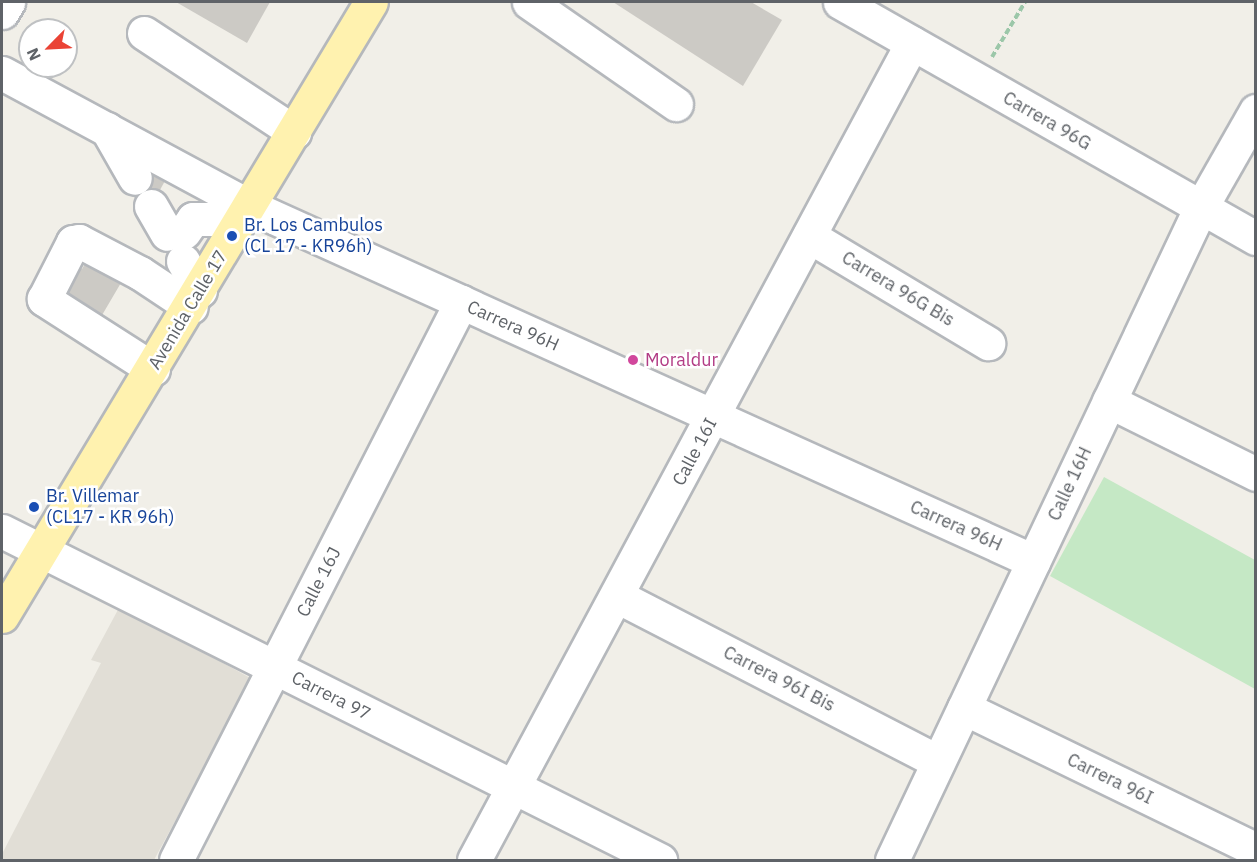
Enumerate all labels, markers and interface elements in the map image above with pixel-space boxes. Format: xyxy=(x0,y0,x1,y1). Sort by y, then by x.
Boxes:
north arrow xyxy=(18,18,78,78)
text: N xyxy=(22,45,45,64)
street label: Carrera 96G xyxy=(999,87,1095,155)
place label: Br. Los Cambulos (CL 17 - KR96h) xyxy=(244,215,383,258)
marker: Br. Los Cambulos (CL 17 - KR96h) xyxy=(225,229,239,243)
street label: Avenida Calle 17 xyxy=(144,247,232,373)
street label: Carrera 96G Bis xyxy=(838,247,958,331)
street label: Carrera 96H xyxy=(464,296,562,356)
place label: Moraldur xyxy=(645,349,718,371)
marker: Moraldur xyxy=(626,353,640,367)
street label: Calle 16I xyxy=(668,415,722,489)
street label: Calle 16H xyxy=(1044,444,1096,524)
place label: Br. Villemar (CL17 - KR 96h) xyxy=(46,486,175,528)
street label: Carrera 96H xyxy=(907,496,1005,556)
marker: Br. Villemar (CL17 - KR 96h) xyxy=(27,500,41,514)
street label: Calle 16J xyxy=(292,544,346,620)
street label: Carrera 96I Bis xyxy=(720,642,838,716)
street label: Carrera 97 xyxy=(288,667,374,725)
street label: Carrera 96I xyxy=(1063,749,1157,809)

